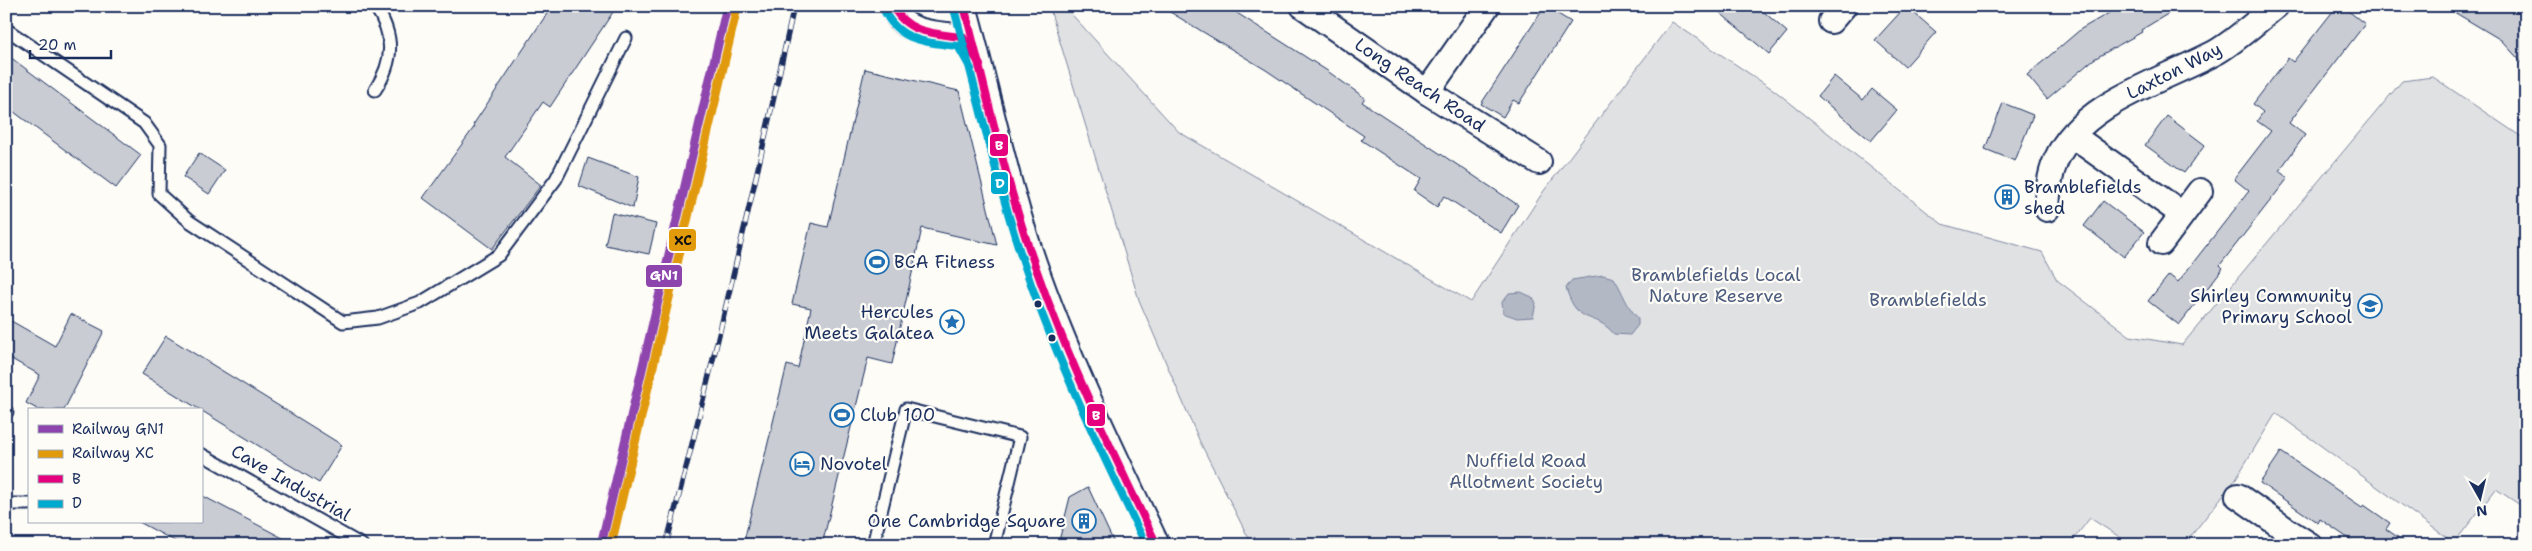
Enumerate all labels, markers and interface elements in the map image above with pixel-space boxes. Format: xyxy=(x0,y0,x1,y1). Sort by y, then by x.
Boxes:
scale bar xyxy=(30,28,111,60)
street label: Long Reach Road xyxy=(1350,32,1490,138)
text: 20 m xyxy=(38,35,77,55)
street label: Laxton Way xyxy=(2122,37,2226,105)
line badge: B xyxy=(989,133,1009,157)
text: B xyxy=(995,136,1004,154)
line badge: D xyxy=(990,171,1009,195)
text: D xyxy=(995,174,1005,192)
place label: Bramblefields shed xyxy=(2024,175,2142,220)
building icon: Bramblefields shed xyxy=(1994,184,2020,210)
line badge: XC xyxy=(668,228,697,252)
text: XC xyxy=(674,231,692,249)
sports icon: BCA Fitness xyxy=(864,249,890,275)
place label: BCA Fitness xyxy=(894,250,995,274)
park label: Bramblefields Local Nature Reserve xyxy=(1631,263,1801,308)
line badge: GN1 xyxy=(645,264,683,288)
text: GN1 xyxy=(650,266,678,284)
place label: Shirley Community Primary School xyxy=(2190,284,2353,329)
park label: Bramblefields xyxy=(1869,288,1987,312)
school or university icon: Shirley Community Primary School xyxy=(2357,293,2383,319)
unlabelled marker xyxy=(1033,299,1043,309)
place label: Hercules Meets Galatea xyxy=(804,300,934,345)
place icon: Hercules Meets Galatea xyxy=(939,309,965,335)
unlabelled marker xyxy=(1047,333,1057,343)
sports icon: Club 100 xyxy=(829,402,855,428)
place label: Club 100 xyxy=(860,403,935,427)
line badge: B xyxy=(1086,403,1106,427)
text: B xyxy=(1092,406,1101,424)
legend xyxy=(28,408,202,524)
text: Railway GN1 xyxy=(72,419,164,439)
street label: Cave Industrial xyxy=(227,439,356,527)
text: Railway XC xyxy=(72,443,154,463)
park label: Nuffield Road Allotment Society xyxy=(1449,449,1603,494)
hotel icon: Novotel xyxy=(789,451,815,477)
place label: Novotel xyxy=(820,452,888,476)
text: B xyxy=(72,469,81,489)
north arrow xyxy=(2454,474,2504,524)
text: D xyxy=(72,493,82,513)
text: N xyxy=(2475,501,2489,521)
building icon: One Cambridge Square xyxy=(1071,508,1097,534)
place label: One Cambridge Square xyxy=(867,509,1066,533)

